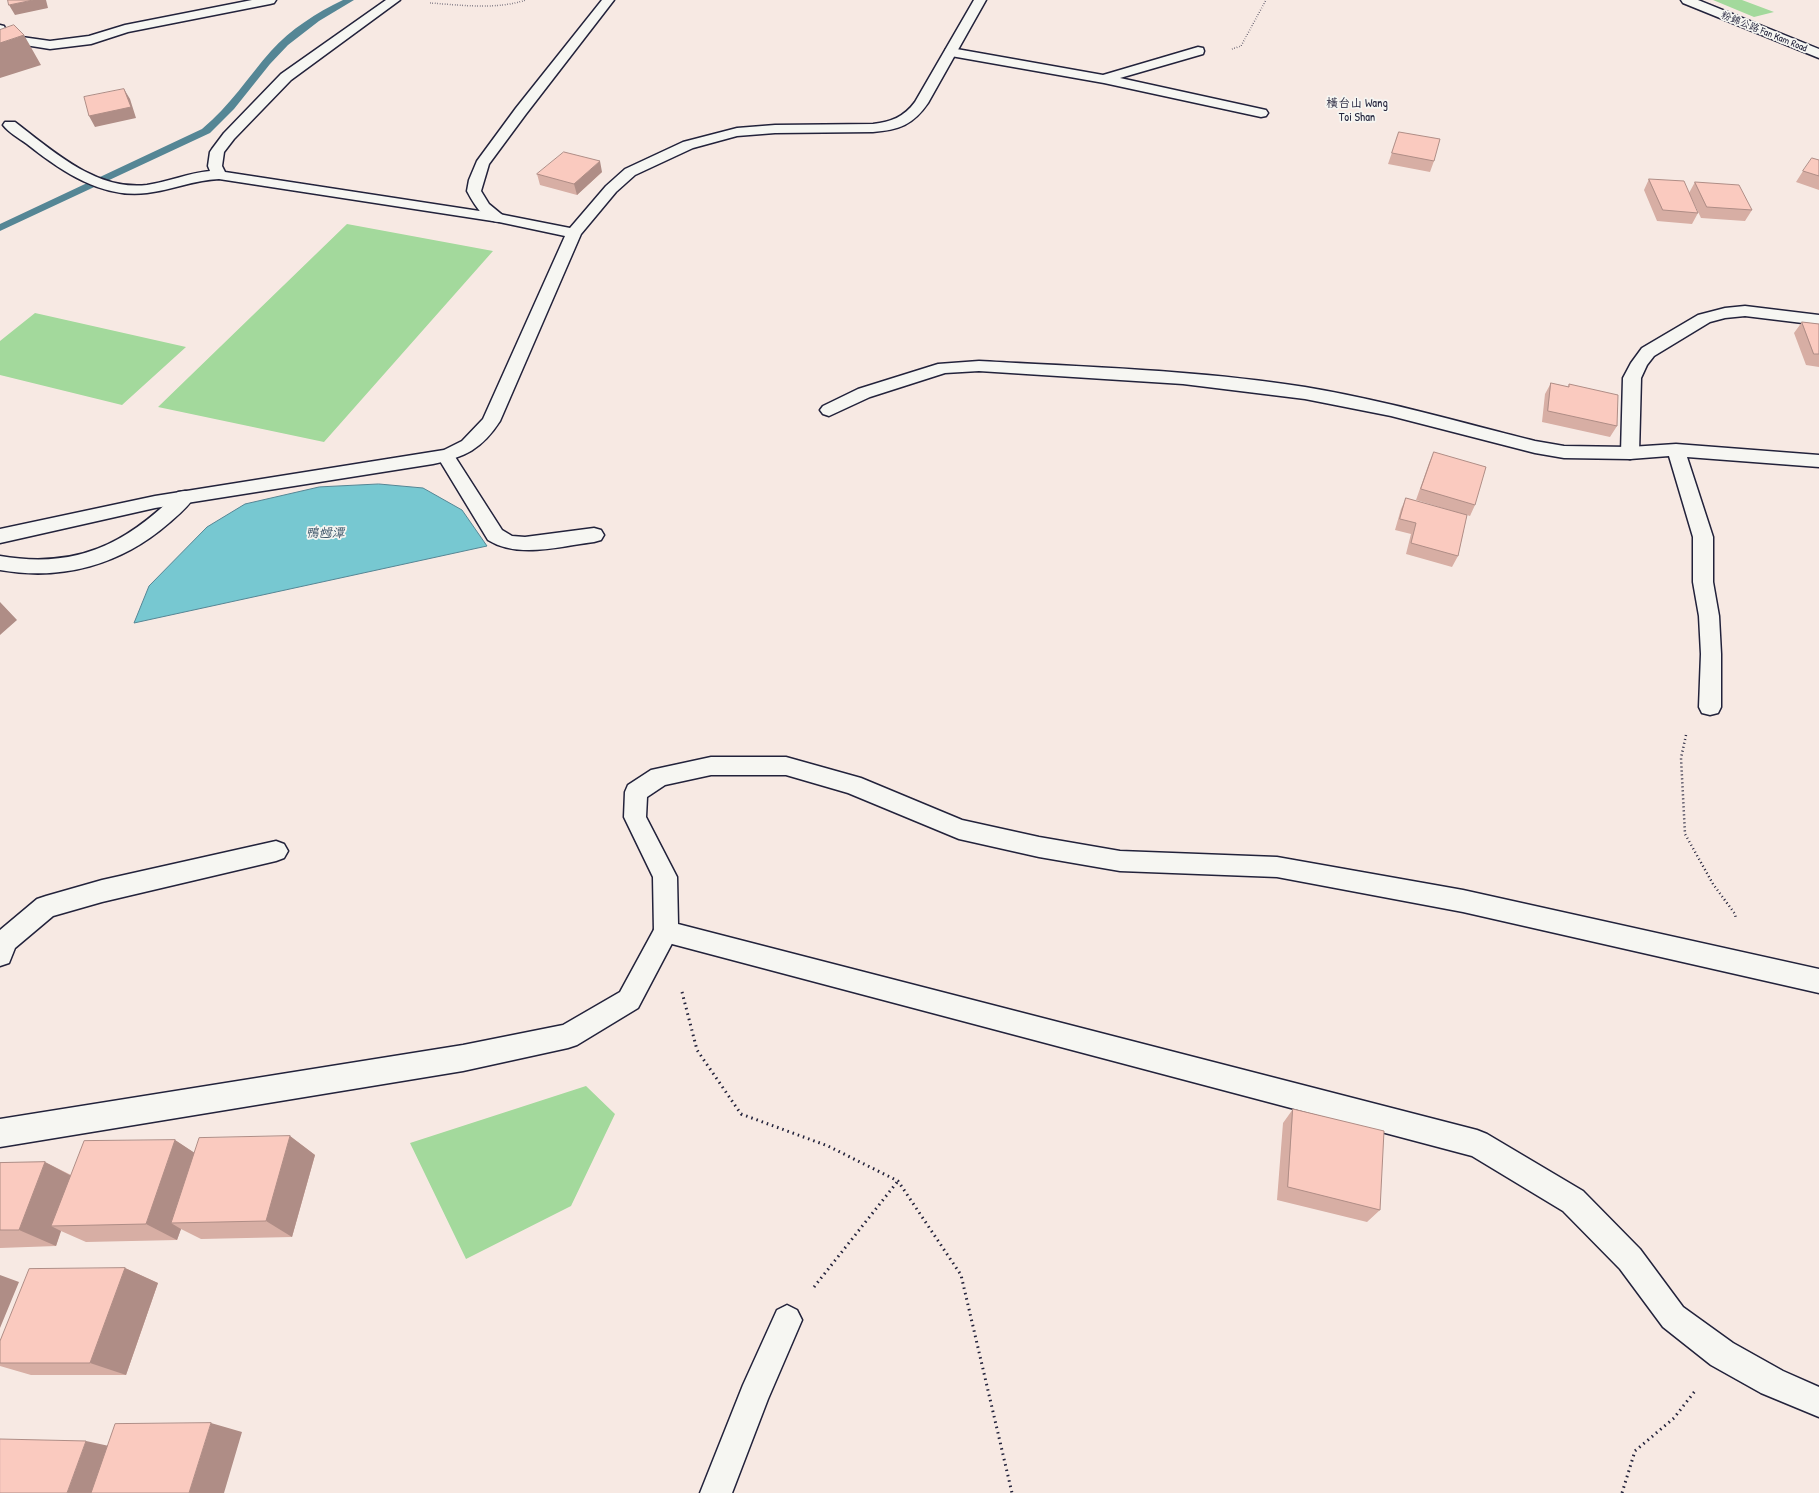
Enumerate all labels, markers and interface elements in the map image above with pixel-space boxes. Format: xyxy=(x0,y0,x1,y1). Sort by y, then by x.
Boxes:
street label: 粉錦公路 Fan Kam Road xyxy=(1719,9,1809,55)
district label: 橫台山 Wang Toi Shan xyxy=(1326,97,1388,125)
water label: 鴨乸潭 xyxy=(306,526,344,542)

